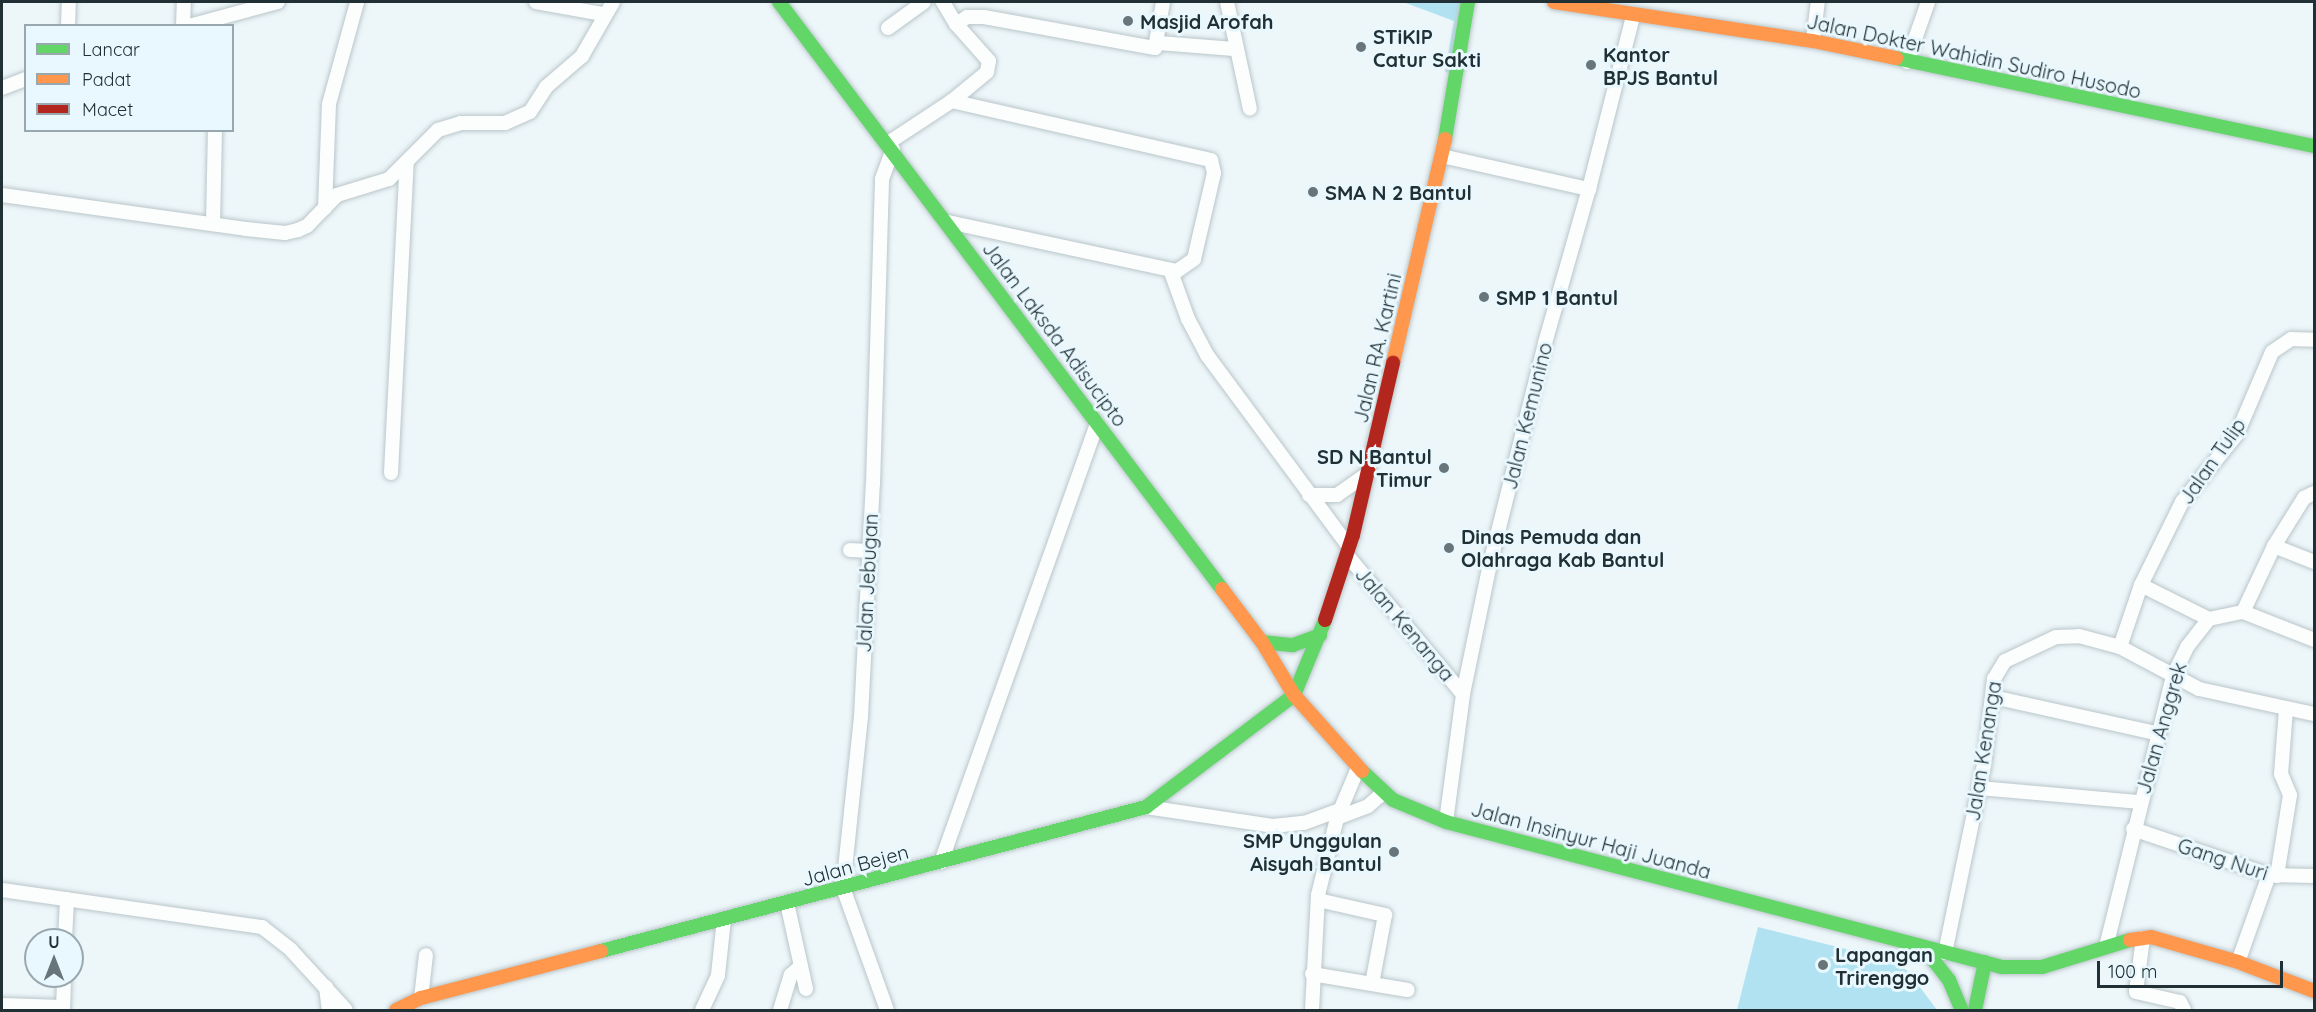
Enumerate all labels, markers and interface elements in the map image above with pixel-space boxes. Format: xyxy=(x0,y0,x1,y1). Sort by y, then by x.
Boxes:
place label: Masjid Arofah xyxy=(1140,9,1273,33)
street label: Jalan Dokter Wahidin Sudiro Husodo xyxy=(1805,9,2143,103)
marker: Masjid Arofah xyxy=(1121,14,1135,28)
legend xyxy=(24,24,234,132)
place label: STiKIP Catur Sakti xyxy=(1373,24,1481,71)
text: Lancar xyxy=(82,38,140,61)
marker: STiKIP Catur Sakti xyxy=(1354,40,1368,54)
place label: Kantor BPJS Bantul xyxy=(1603,42,1718,89)
marker: Kantor BPJS Bantul xyxy=(1584,58,1598,72)
text: Padat xyxy=(82,68,131,91)
text: Macet xyxy=(82,98,133,121)
place label: SMA N 2 Bantul xyxy=(1325,180,1472,204)
marker: SMA N 2 Bantul xyxy=(1306,185,1320,199)
street label: Jalan Laksda Adisucipto xyxy=(978,237,1132,431)
street label: Jalan RA. Kartini xyxy=(1348,271,1406,425)
place label: SMP 1 Bantul xyxy=(1496,285,1618,309)
marker: SMP 1 Bantul xyxy=(1477,290,1491,304)
street label: Jalan Kemunino xyxy=(1497,340,1557,492)
street label: Jalan Tulip xyxy=(2174,413,2250,509)
place label: SD N Bantul Timur xyxy=(1317,444,1432,491)
marker: SD N Bantul Timur xyxy=(1437,461,1451,475)
street label: Jalan Jebugan xyxy=(851,513,883,653)
place label: Dinas Pemuda dan Olahraga Kab Bantul xyxy=(1461,524,1664,571)
marker: Dinas Pemuda dan Olahraga Kab Bantul xyxy=(1442,541,1456,555)
street label: Jalan Kenanga xyxy=(1350,562,1460,686)
street label: Jalan Anggrek xyxy=(2131,659,2191,797)
street label: Jalan Kenanga xyxy=(1960,679,2006,823)
street label: Jalan Insinyur Haji Juanda xyxy=(1468,796,1714,884)
place label: SMP Unggulan Aisyah Bantul xyxy=(1243,828,1382,875)
street label: Gang Nuri xyxy=(2175,833,2271,885)
street label: Jalan Bejen xyxy=(799,839,911,891)
marker: SMP Unggulan Aisyah Bantul xyxy=(1387,845,1401,859)
north arrow xyxy=(24,928,84,988)
text: U xyxy=(48,932,60,952)
place label: Lapangan Trirenggo xyxy=(1835,942,1933,989)
scale bar xyxy=(2100,949,2286,987)
marker: Lapangan Trirenggo xyxy=(1816,958,1830,972)
text: 100 m xyxy=(2108,960,2157,983)

